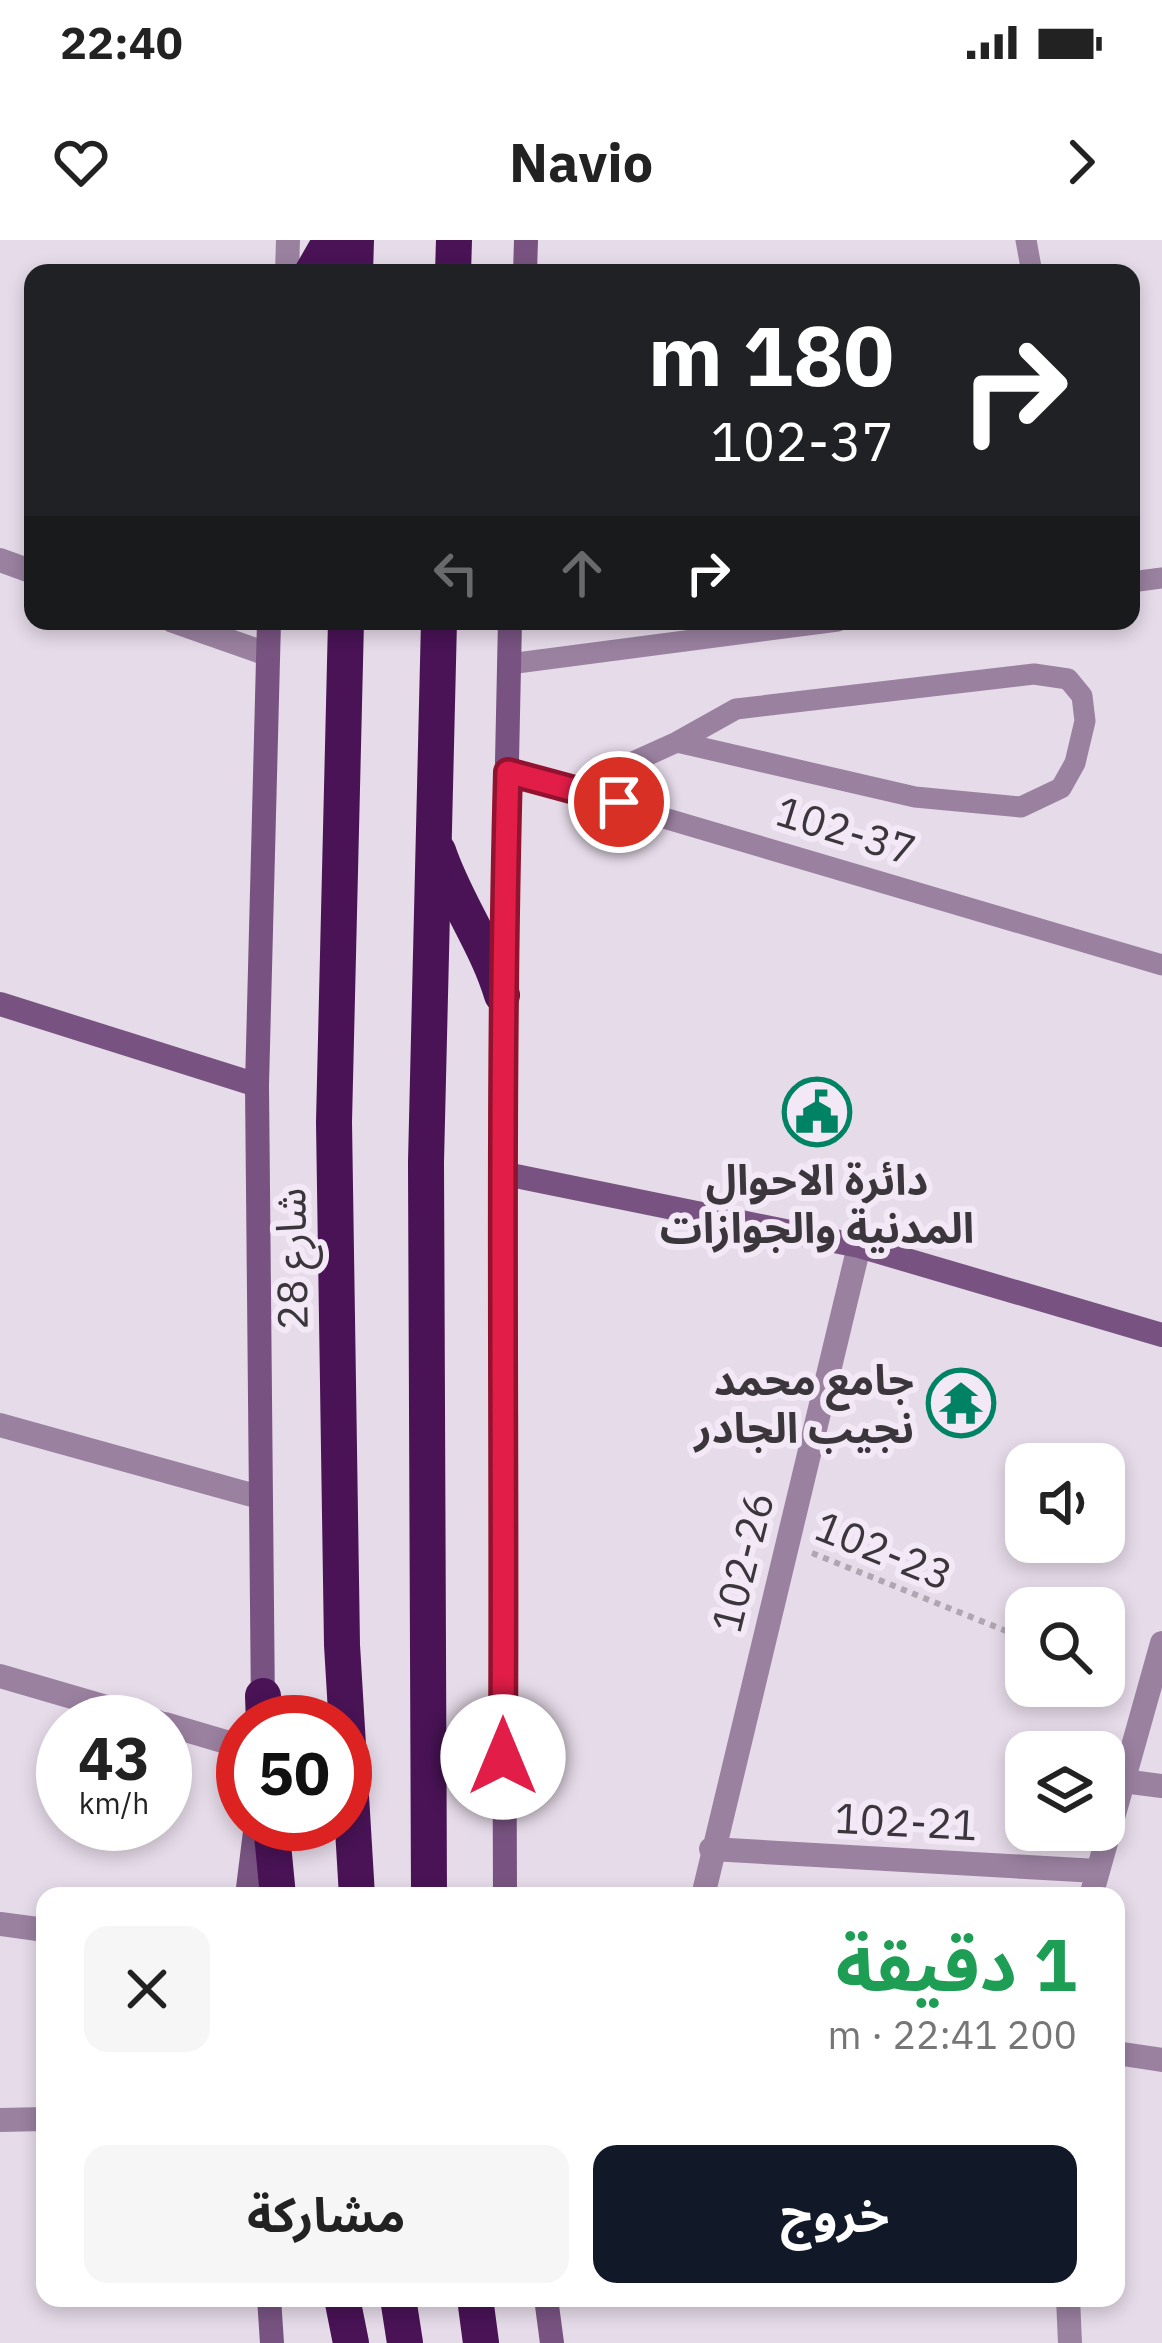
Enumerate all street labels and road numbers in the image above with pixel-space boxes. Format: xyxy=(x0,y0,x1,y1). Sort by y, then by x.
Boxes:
street label: 102-37 xyxy=(770,783,922,877)
street label: شارع 28 xyxy=(262,1187,325,1331)
street label: 102-26 xyxy=(698,1486,786,1638)
street label: 102-23 xyxy=(808,1498,960,1602)
street label: 102-21 xyxy=(833,1790,979,1852)

